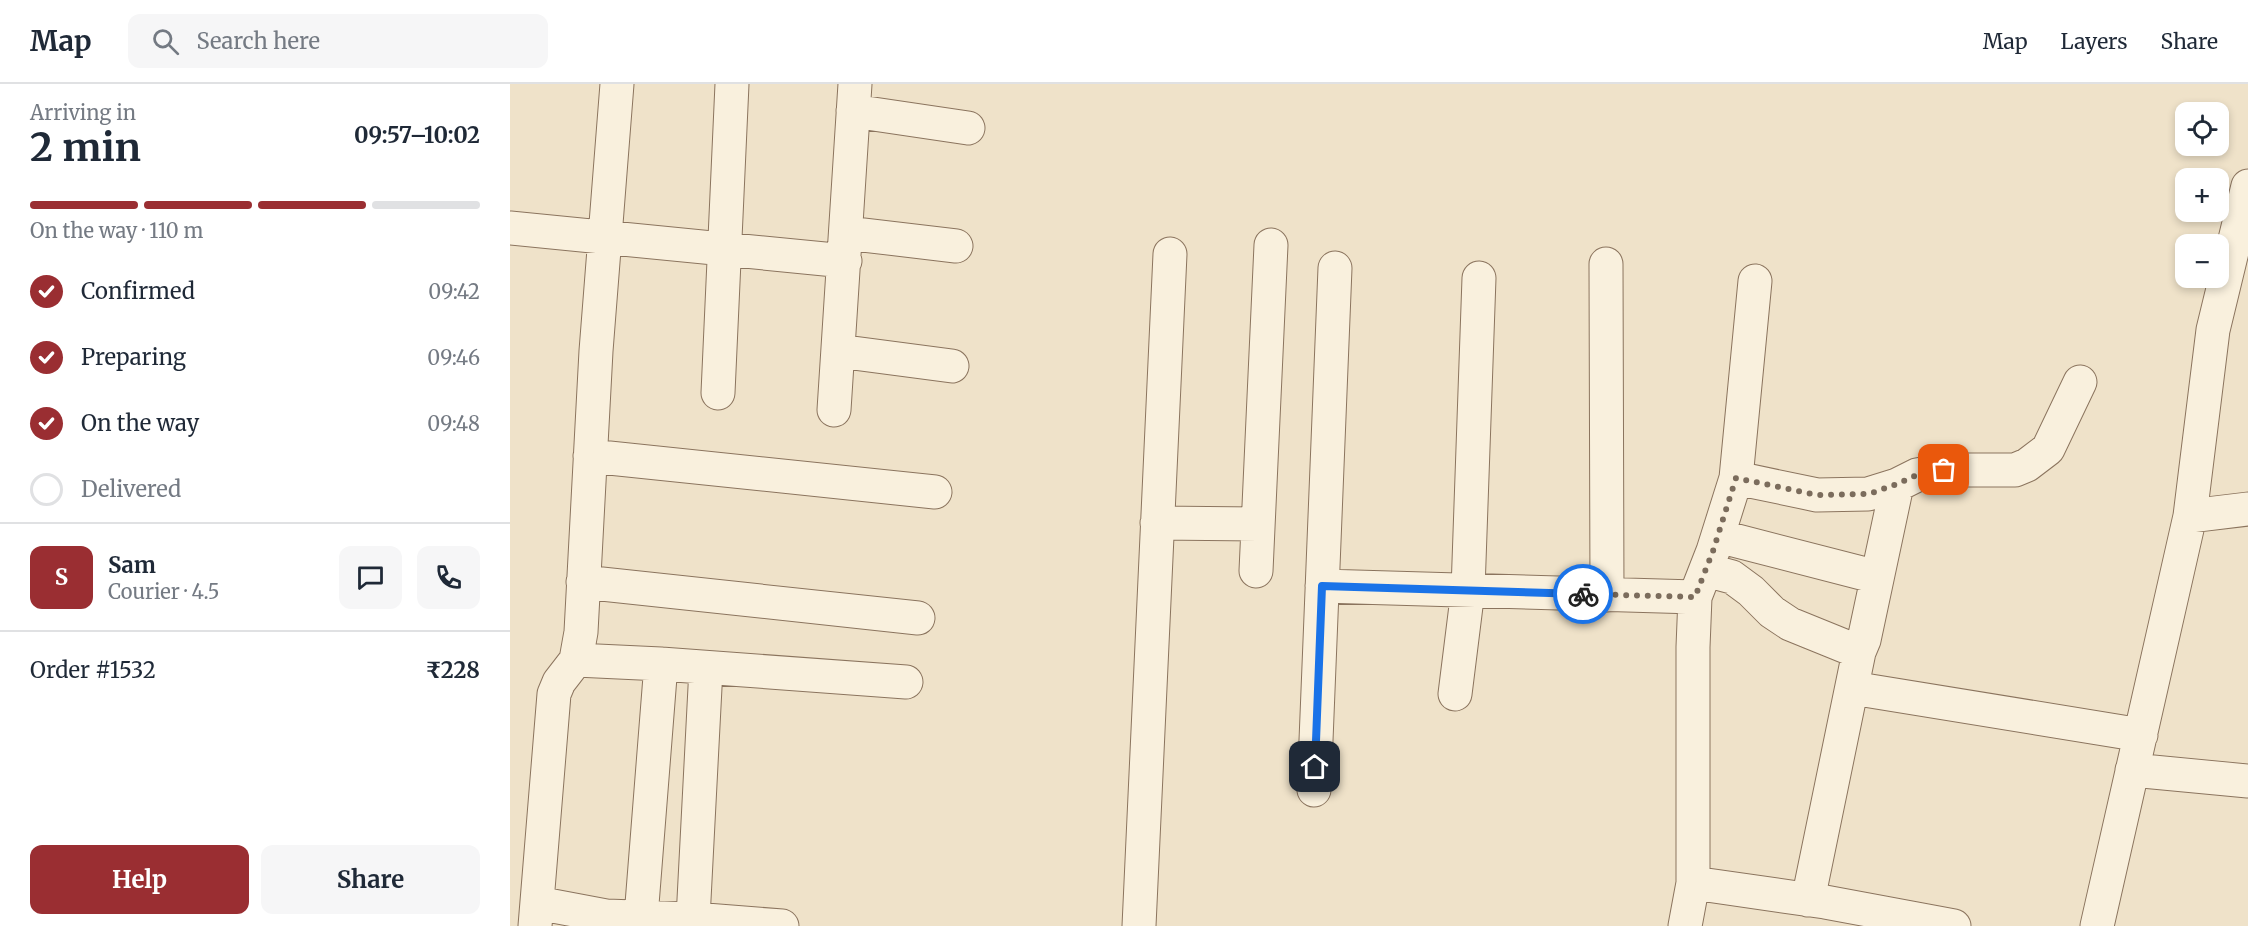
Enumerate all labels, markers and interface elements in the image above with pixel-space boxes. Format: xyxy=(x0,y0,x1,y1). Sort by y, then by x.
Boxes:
search box xyxy=(128,14,548,68)
text: Map xyxy=(30,23,92,59)
icon: search xyxy=(149,25,182,58)
text: Search here xyxy=(197,27,320,55)
text: Map xyxy=(1983,28,2028,55)
text: Layers xyxy=(2061,28,2128,55)
text: Share xyxy=(2161,28,2218,55)
text: Arriving in xyxy=(30,100,136,125)
map controls xyxy=(2175,102,2229,288)
button: locate xyxy=(2175,102,2229,156)
text: 09:57–10:02 xyxy=(354,121,480,149)
text: 2 min xyxy=(30,123,141,172)
button: + xyxy=(2175,168,2229,222)
text: On the way · 110 m xyxy=(30,218,203,243)
button: − xyxy=(2175,234,2229,288)
icon: check xyxy=(30,275,63,308)
text: Confirmed xyxy=(81,277,195,305)
text: 09:42 xyxy=(428,279,480,304)
icon: check xyxy=(30,341,63,374)
text: Preparing xyxy=(81,343,186,371)
text: 09:46 xyxy=(427,345,480,370)
icon: check xyxy=(30,407,63,440)
text: On the way xyxy=(81,409,199,437)
text: 09:48 xyxy=(427,411,480,436)
pin xyxy=(1918,444,1969,495)
icon: bag xyxy=(1927,453,1960,486)
text: Delivered xyxy=(81,475,181,503)
button: chat xyxy=(339,546,402,609)
button: phone xyxy=(417,546,480,609)
text: Sam xyxy=(108,551,156,579)
text: S xyxy=(55,563,68,591)
courier xyxy=(1553,564,1613,624)
icon: bike xyxy=(1567,578,1600,611)
text: Courier · 4.5 xyxy=(108,579,220,604)
text: Order #1532 xyxy=(30,656,156,684)
text: ₹228 xyxy=(426,656,480,684)
pin xyxy=(1289,741,1340,792)
icon: home xyxy=(1298,750,1331,783)
button: Help xyxy=(30,845,249,914)
button: Share xyxy=(261,845,480,914)

